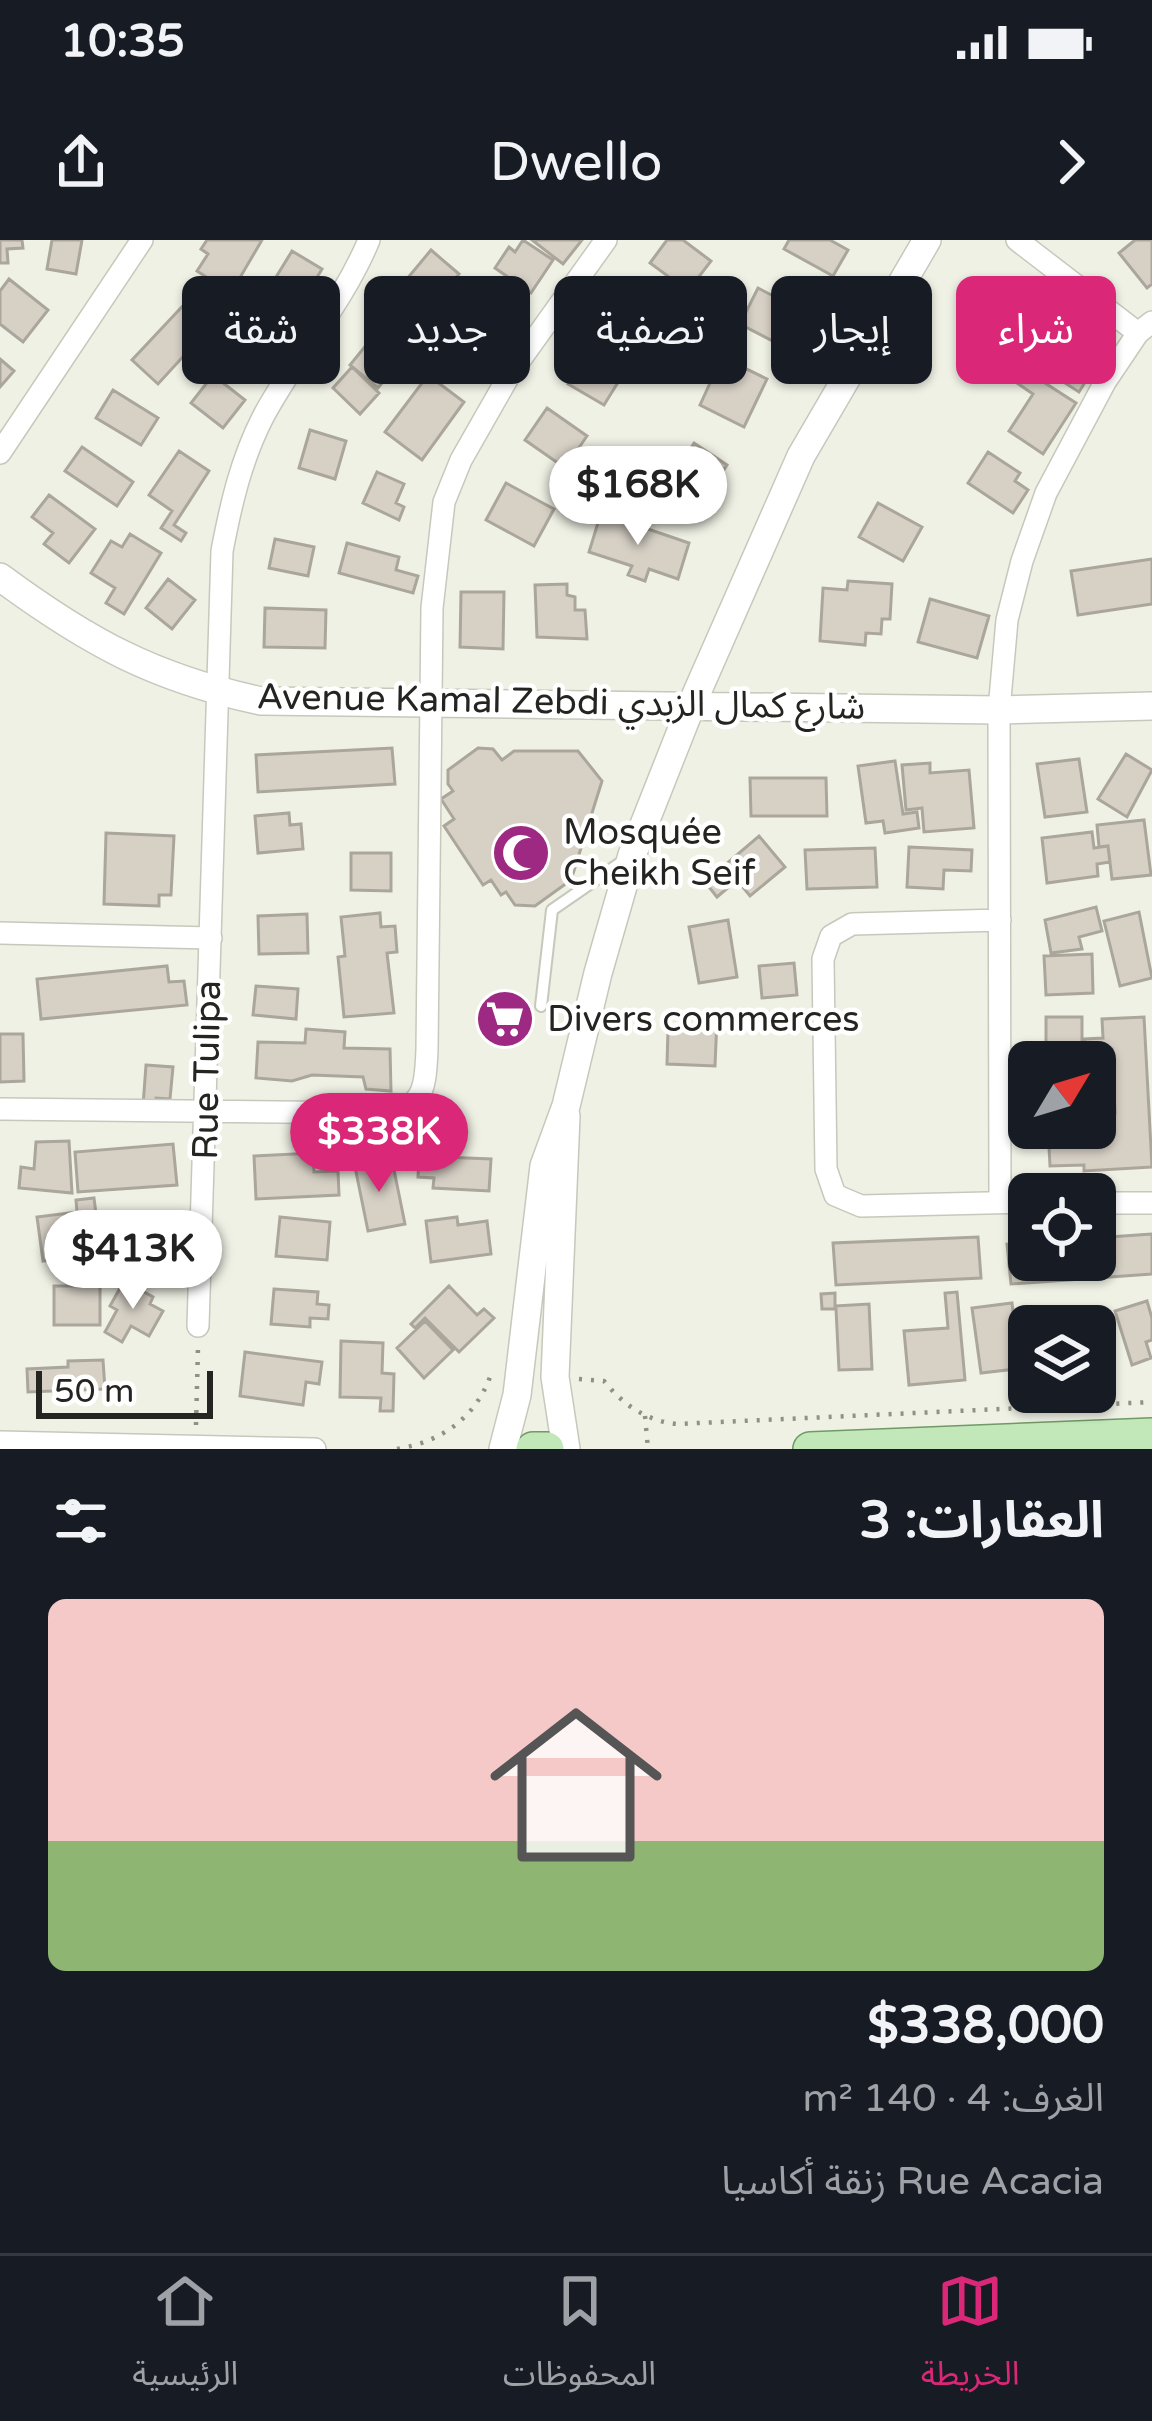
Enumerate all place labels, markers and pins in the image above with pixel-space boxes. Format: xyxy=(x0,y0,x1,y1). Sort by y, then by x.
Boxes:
pin: $168K xyxy=(554,446,722,548)
place label: Mosquée Cheikh Seif xyxy=(563,811,756,895)
mosque icon: Mosquée Cheikh Seif xyxy=(490,822,552,884)
supermarket icon: Divers commerces xyxy=(474,988,536,1050)
place label: Divers commerces xyxy=(547,998,860,1041)
pin: $338K xyxy=(295,1093,463,1195)
pin: $413K xyxy=(49,1210,217,1312)

